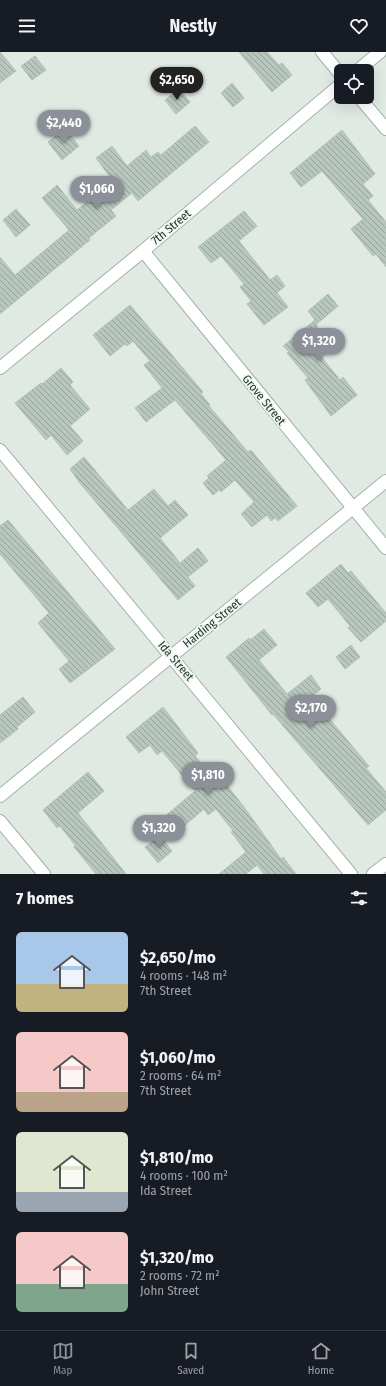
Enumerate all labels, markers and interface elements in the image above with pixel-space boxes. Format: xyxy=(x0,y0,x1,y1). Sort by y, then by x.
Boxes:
icon: menu xyxy=(16,15,38,37)
text: Nestly xyxy=(169,15,217,37)
icon: heart xyxy=(348,15,370,37)
map controls xyxy=(334,64,374,104)
button: locate xyxy=(334,64,374,104)
pin: $2,650 xyxy=(144,67,210,101)
text: $2,650 xyxy=(159,72,195,87)
pin: $2,440 xyxy=(31,110,97,144)
text: $2,440 xyxy=(46,115,82,130)
pin: $1,060 xyxy=(64,176,130,210)
text: $1,060 xyxy=(79,181,115,196)
street label: 7th Street xyxy=(148,206,194,248)
pin: $1,320 xyxy=(286,328,352,362)
text: $1,320 xyxy=(302,333,336,348)
street label: Grove Street xyxy=(240,372,289,428)
street label: Harding Street xyxy=(180,595,244,651)
street label: Ida Street xyxy=(155,638,197,684)
pin: $2,170 xyxy=(278,695,344,729)
text: $2,170 xyxy=(295,700,327,715)
pin: $1,810 xyxy=(175,762,241,796)
text: $1,810 xyxy=(191,767,225,782)
pin: $1,320 xyxy=(126,815,192,849)
text: $1,320 xyxy=(142,820,176,835)
icon: filters xyxy=(348,887,370,909)
text: 7 homes xyxy=(16,888,74,909)
text: $2,650/mo xyxy=(140,947,216,968)
icon: home xyxy=(48,948,96,996)
text: 4 rooms · 148 m² xyxy=(140,968,227,983)
text: 7th Street xyxy=(140,983,191,998)
text: $1,060/mo xyxy=(140,1047,216,1068)
icon: home xyxy=(48,1048,96,1096)
text: 2 rooms · 64 m² xyxy=(140,1068,221,1083)
text: 7th Street xyxy=(140,1083,191,1098)
text: $1,810/mo xyxy=(140,1147,213,1168)
icon: home xyxy=(48,1148,96,1196)
text: 4 rooms · 100 m² xyxy=(140,1168,228,1183)
text: Ida Street xyxy=(140,1183,192,1198)
text: $1,320/mo xyxy=(140,1247,214,1268)
icon: home xyxy=(48,1248,96,1296)
text: 2 rooms · 72 m² xyxy=(140,1268,220,1283)
text: John Street xyxy=(140,1283,199,1298)
tab: Map xyxy=(52,1340,74,1377)
tab: Saved xyxy=(177,1340,204,1377)
tab: Home xyxy=(308,1340,334,1377)

